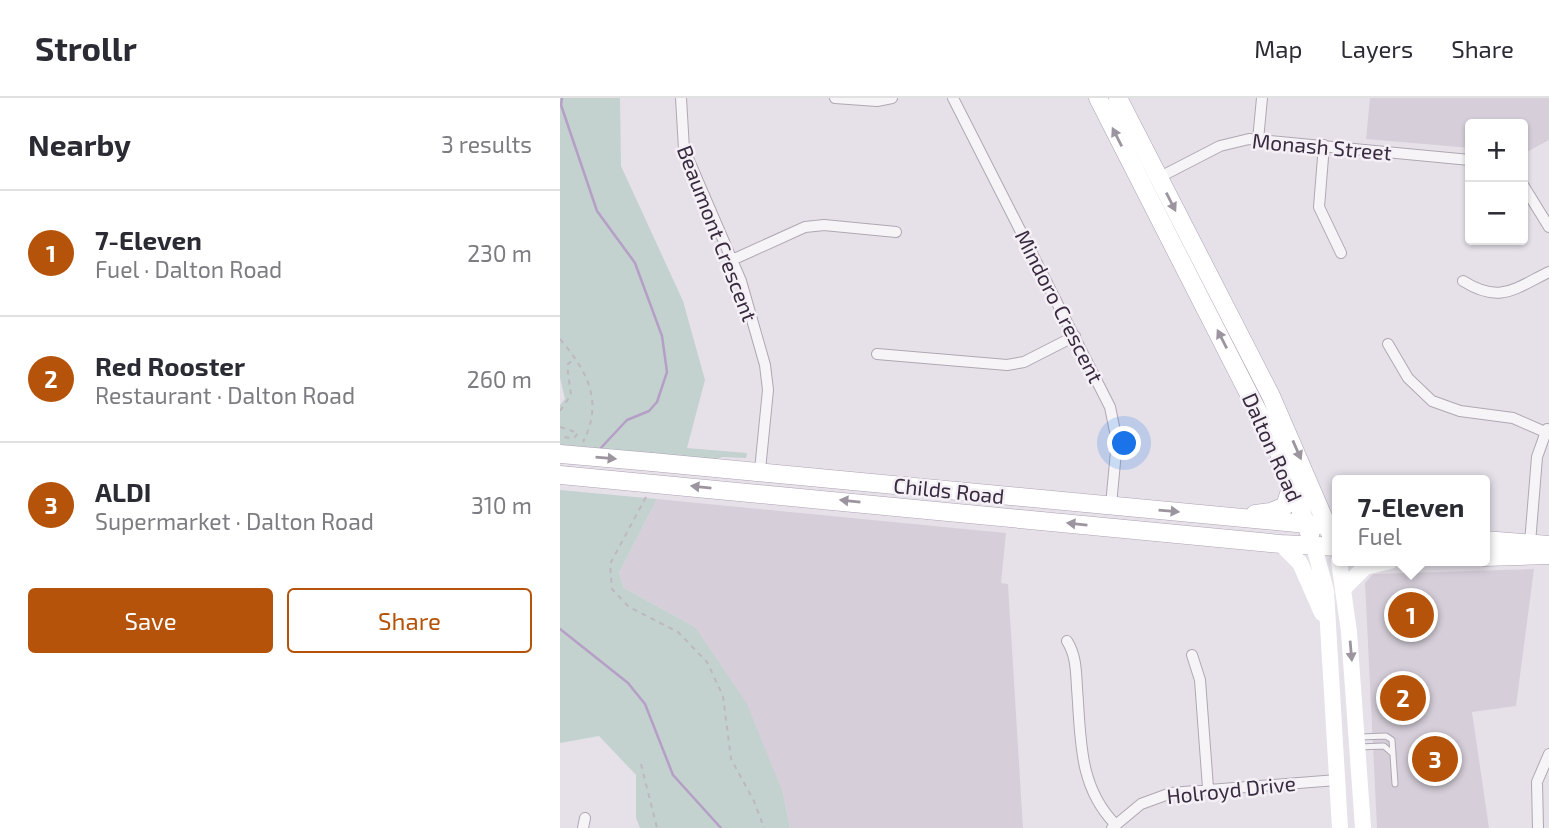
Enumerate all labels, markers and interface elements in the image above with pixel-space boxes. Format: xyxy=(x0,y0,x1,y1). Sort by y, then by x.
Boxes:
text: Strollr xyxy=(35,28,137,68)
text: Map xyxy=(1254,34,1302,63)
text: Layers xyxy=(1340,34,1413,63)
text: Share xyxy=(1451,34,1514,63)
map controls xyxy=(1465,119,1528,245)
button: + xyxy=(1465,119,1528,182)
text: Nearby xyxy=(28,126,131,162)
one-way arrow xyxy=(1112,127,1123,147)
street label: Monash Street xyxy=(1251,127,1393,165)
text: 3 results xyxy=(441,130,532,158)
street label: Beaumont Crescent xyxy=(673,141,763,325)
button: − xyxy=(1465,182,1528,245)
one-way arrow xyxy=(1166,192,1177,212)
text: 7-Eleven xyxy=(95,224,202,255)
street label: Mindoro Crescent xyxy=(1011,225,1109,387)
text: 1 xyxy=(46,239,56,267)
text: 230 m xyxy=(467,239,532,267)
text: Fuel · Dalton Road xyxy=(95,255,282,283)
one-way arrow xyxy=(1216,329,1227,349)
text: Red Rooster xyxy=(95,350,245,381)
text: 2 xyxy=(44,365,58,393)
text: 260 m xyxy=(467,365,532,393)
text: Restaurant · Dalton Road xyxy=(95,381,355,409)
street label: Dalton Road xyxy=(1238,389,1308,505)
your location xyxy=(1107,426,1141,460)
one-way arrow xyxy=(1291,440,1303,460)
one-way arrow xyxy=(595,453,617,464)
street label: Childs Road xyxy=(892,472,1006,508)
popup xyxy=(1332,475,1490,566)
text: ALDI xyxy=(95,476,151,507)
one-way arrow xyxy=(690,481,712,492)
text: 3 xyxy=(44,491,58,519)
text: 310 m xyxy=(471,491,532,519)
text: 7-Eleven xyxy=(1358,491,1464,522)
one-way arrow xyxy=(839,496,861,507)
one-way arrow xyxy=(1159,506,1181,517)
text: Supermarket · Dalton Road xyxy=(95,507,374,535)
one-way arrow xyxy=(1066,518,1088,529)
text: Fuel xyxy=(1358,522,1402,550)
button: Save xyxy=(28,588,273,653)
button: Share xyxy=(287,588,532,653)
pin: 1 xyxy=(1388,589,1434,641)
one-way arrow xyxy=(1346,640,1357,662)
pin: 2 xyxy=(1380,672,1426,724)
pin: 3 xyxy=(1412,733,1458,785)
street label: Holroyd Drive xyxy=(1165,770,1297,808)

